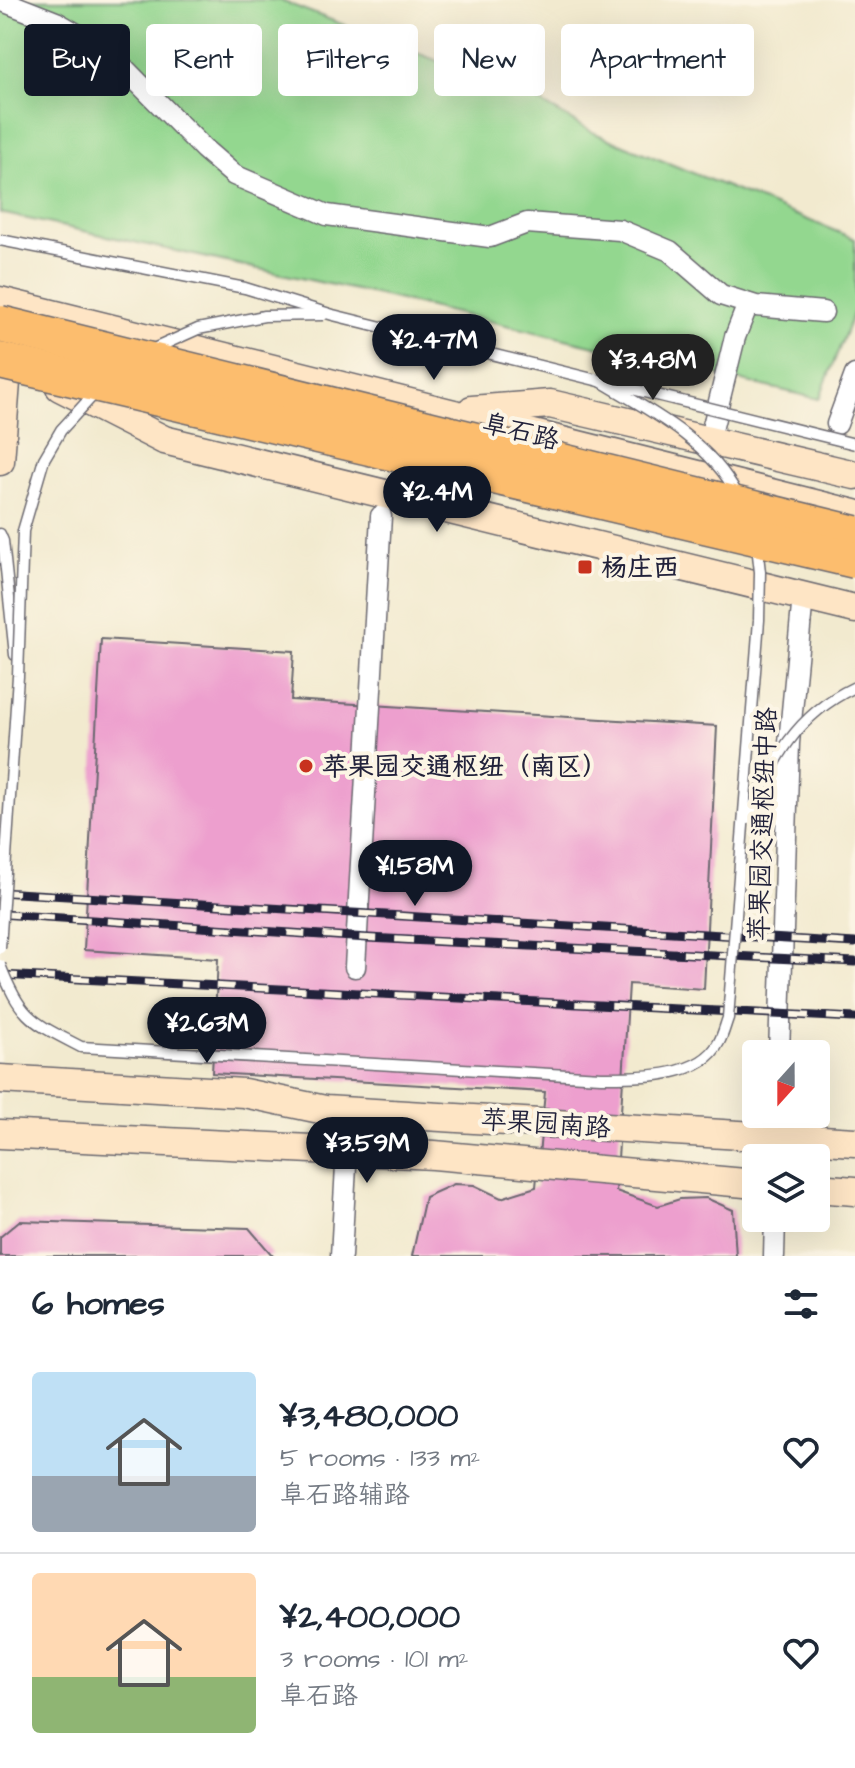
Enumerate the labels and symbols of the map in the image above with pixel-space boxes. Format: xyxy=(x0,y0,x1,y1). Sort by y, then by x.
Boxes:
pin: ¥2.47M xyxy=(369,314,499,382)
pin: ¥3.48M xyxy=(588,334,718,402)
street label: 阜石路 xyxy=(479,405,563,459)
pin: ¥2.4M xyxy=(381,466,493,534)
place label: 杨庄西 xyxy=(601,550,679,586)
marker: 杨庄西 xyxy=(576,558,594,576)
street label: 苹果园交通枢纽中路 xyxy=(741,706,785,942)
place label: 苹果园交通枢纽（南区） xyxy=(322,749,608,785)
marker: 苹果园交通枢纽（南区） xyxy=(297,757,315,775)
pin: ¥1.58M xyxy=(350,840,480,908)
pin: ¥2.63M xyxy=(142,997,272,1065)
north arrow xyxy=(742,1040,830,1128)
street label: 苹果园南路 xyxy=(480,1102,612,1146)
pin: ¥3.59M xyxy=(302,1117,432,1185)

